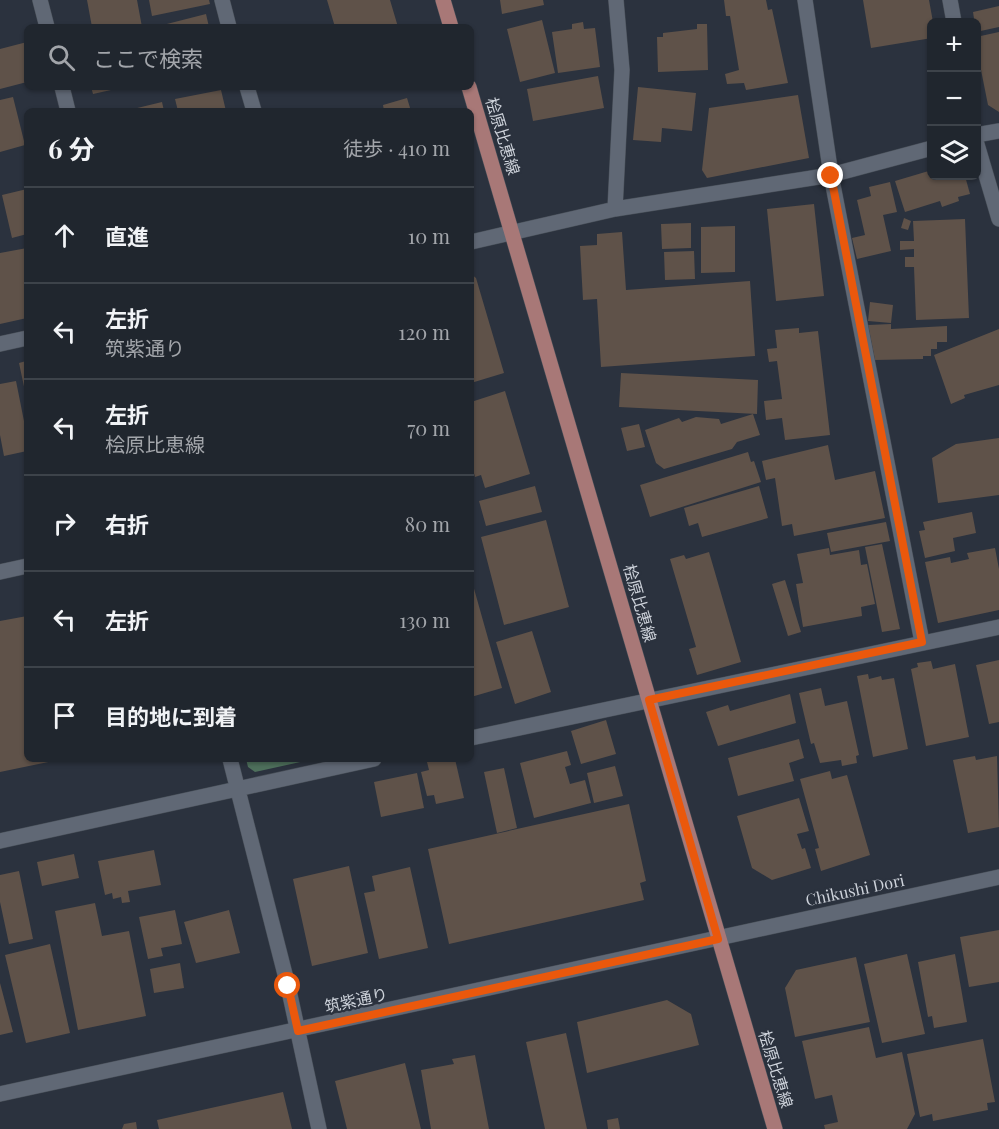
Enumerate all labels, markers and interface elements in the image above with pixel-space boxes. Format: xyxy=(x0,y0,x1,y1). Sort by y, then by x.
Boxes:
map controls xyxy=(927,18,981,180)
button: + xyxy=(927,18,981,72)
search box xyxy=(24,24,474,90)
icon: search xyxy=(45,41,78,74)
text: ここで検索 xyxy=(93,43,203,73)
button: − xyxy=(927,72,981,126)
street label: 桧原比恵線 xyxy=(482,95,525,177)
button: layers xyxy=(927,126,981,180)
text: 6 分 xyxy=(48,131,95,166)
text: 徒歩 · 410 m xyxy=(343,134,450,161)
route end xyxy=(817,162,843,188)
icon: ahead xyxy=(48,219,81,252)
text: 直進 xyxy=(105,221,149,251)
text: 10 m xyxy=(408,222,450,249)
text: 左折 xyxy=(105,303,149,333)
icon: left xyxy=(48,315,81,348)
text: 120 m xyxy=(398,318,450,345)
text: 筑紫通り xyxy=(105,334,185,361)
text: 左折 xyxy=(105,399,149,429)
icon: left xyxy=(48,411,81,444)
text: 70 m xyxy=(407,414,450,441)
text: 桧原比恵線 xyxy=(105,430,205,457)
icon: right xyxy=(48,507,81,540)
text: 右折 xyxy=(105,509,149,539)
text: 80 m xyxy=(405,510,450,537)
street label: 桧原比恵線 xyxy=(619,562,662,644)
icon: left xyxy=(48,603,81,636)
text: 左折 xyxy=(105,605,149,635)
text: 130 m xyxy=(399,606,450,633)
icon: arrive xyxy=(48,699,81,732)
text: 目的地に到着 xyxy=(105,701,237,731)
street label: Chikushi Dori xyxy=(804,869,907,910)
route start xyxy=(274,972,300,998)
street label: 筑紫通り xyxy=(322,983,389,1016)
street label: 桧原比恵線 xyxy=(755,1028,798,1110)

